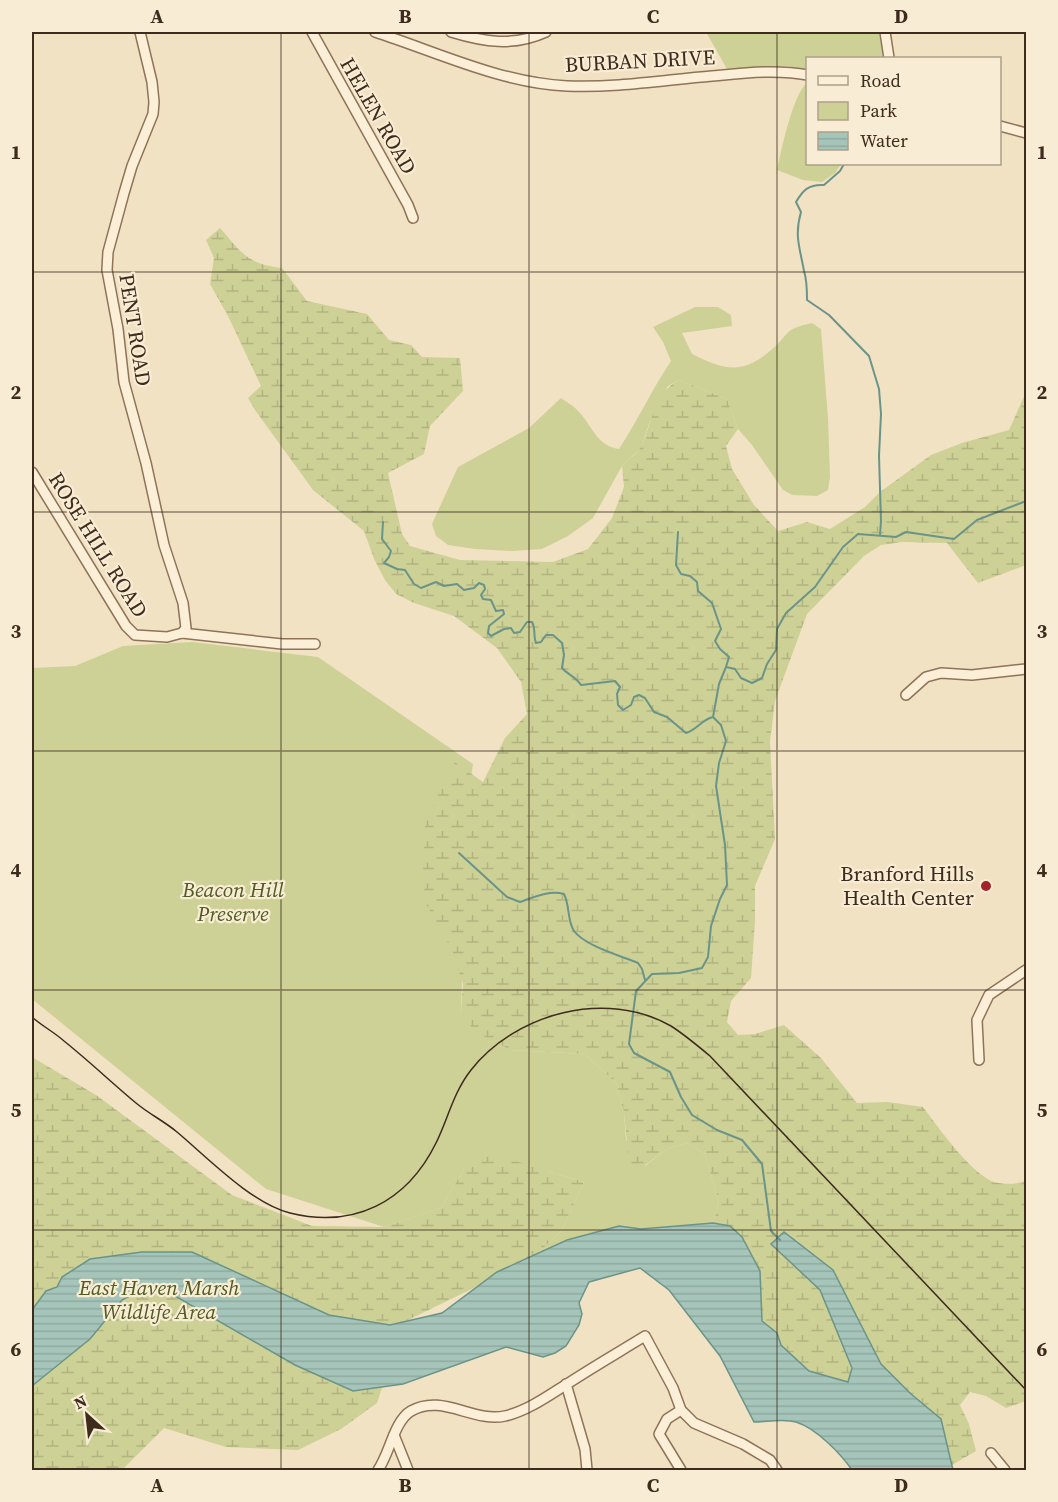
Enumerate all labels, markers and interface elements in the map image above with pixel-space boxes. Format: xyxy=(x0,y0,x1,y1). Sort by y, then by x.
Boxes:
text: A xyxy=(150,2,164,30)
text: B xyxy=(398,2,412,30)
text: C xyxy=(647,2,659,30)
text: D xyxy=(894,2,908,30)
street label: BURBAN DRIVE xyxy=(564,42,716,79)
street label: HELEN ROAD xyxy=(333,52,424,179)
legend xyxy=(806,57,1001,165)
text: Road xyxy=(860,68,901,93)
text: Park xyxy=(860,98,897,123)
text: Water xyxy=(860,128,908,153)
text: 1 xyxy=(11,138,21,166)
text: 1 xyxy=(1037,138,1047,166)
street label: PENT ROAD xyxy=(112,272,159,388)
text: 2 xyxy=(11,378,22,406)
text: 2 xyxy=(1037,378,1048,406)
street label: ROSE HILL ROAD xyxy=(42,467,155,623)
text: 3 xyxy=(11,617,22,645)
text: 3 xyxy=(1037,617,1048,645)
text: 4 xyxy=(11,856,22,884)
text: 4 xyxy=(1037,856,1048,884)
place label: Branford Hills Health Center xyxy=(840,859,974,912)
park label: Beacon Hill Preserve xyxy=(181,875,284,928)
marker: Branford Hills Health Center xyxy=(979,879,993,893)
text: 5 xyxy=(11,1096,22,1124)
text: 5 xyxy=(1037,1096,1048,1124)
park label: East Haven Marsh Wildlife Area xyxy=(78,1273,240,1326)
text: 6 xyxy=(11,1335,22,1363)
text: 6 xyxy=(1037,1335,1048,1363)
north arrow xyxy=(57,1385,117,1445)
text: N xyxy=(70,1389,91,1414)
text: A xyxy=(150,1471,164,1499)
text: B xyxy=(398,1471,412,1499)
text: C xyxy=(647,1471,659,1499)
text: D xyxy=(894,1471,908,1499)

